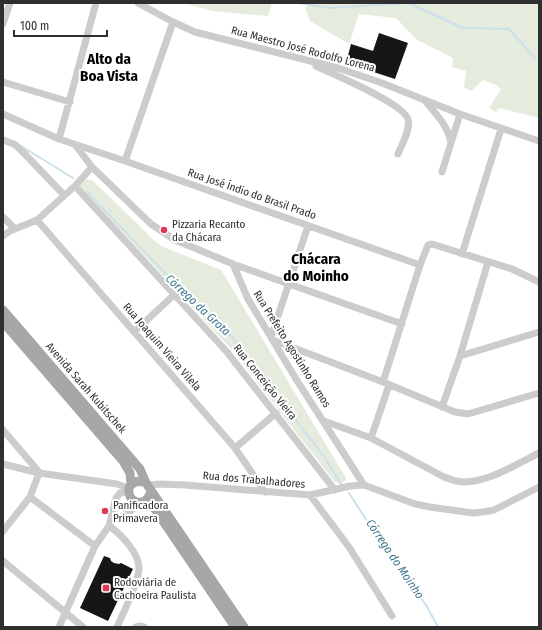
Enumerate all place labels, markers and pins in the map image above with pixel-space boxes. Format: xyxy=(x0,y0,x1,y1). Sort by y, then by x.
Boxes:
place label: Pizzaria Recanto da Chácara xyxy=(172,218,246,244)
marker: Pizzaria Recanto da Chácara xyxy=(159,225,169,235)
place label: Panificadora Primavera xyxy=(113,499,168,525)
marker: Panificadora Primavera xyxy=(100,506,110,516)
place label: Rodoviária de Cachoeira Paulista xyxy=(114,576,196,602)
marker: Rodoviária de Cachoeira Paulista xyxy=(101,583,111,593)

